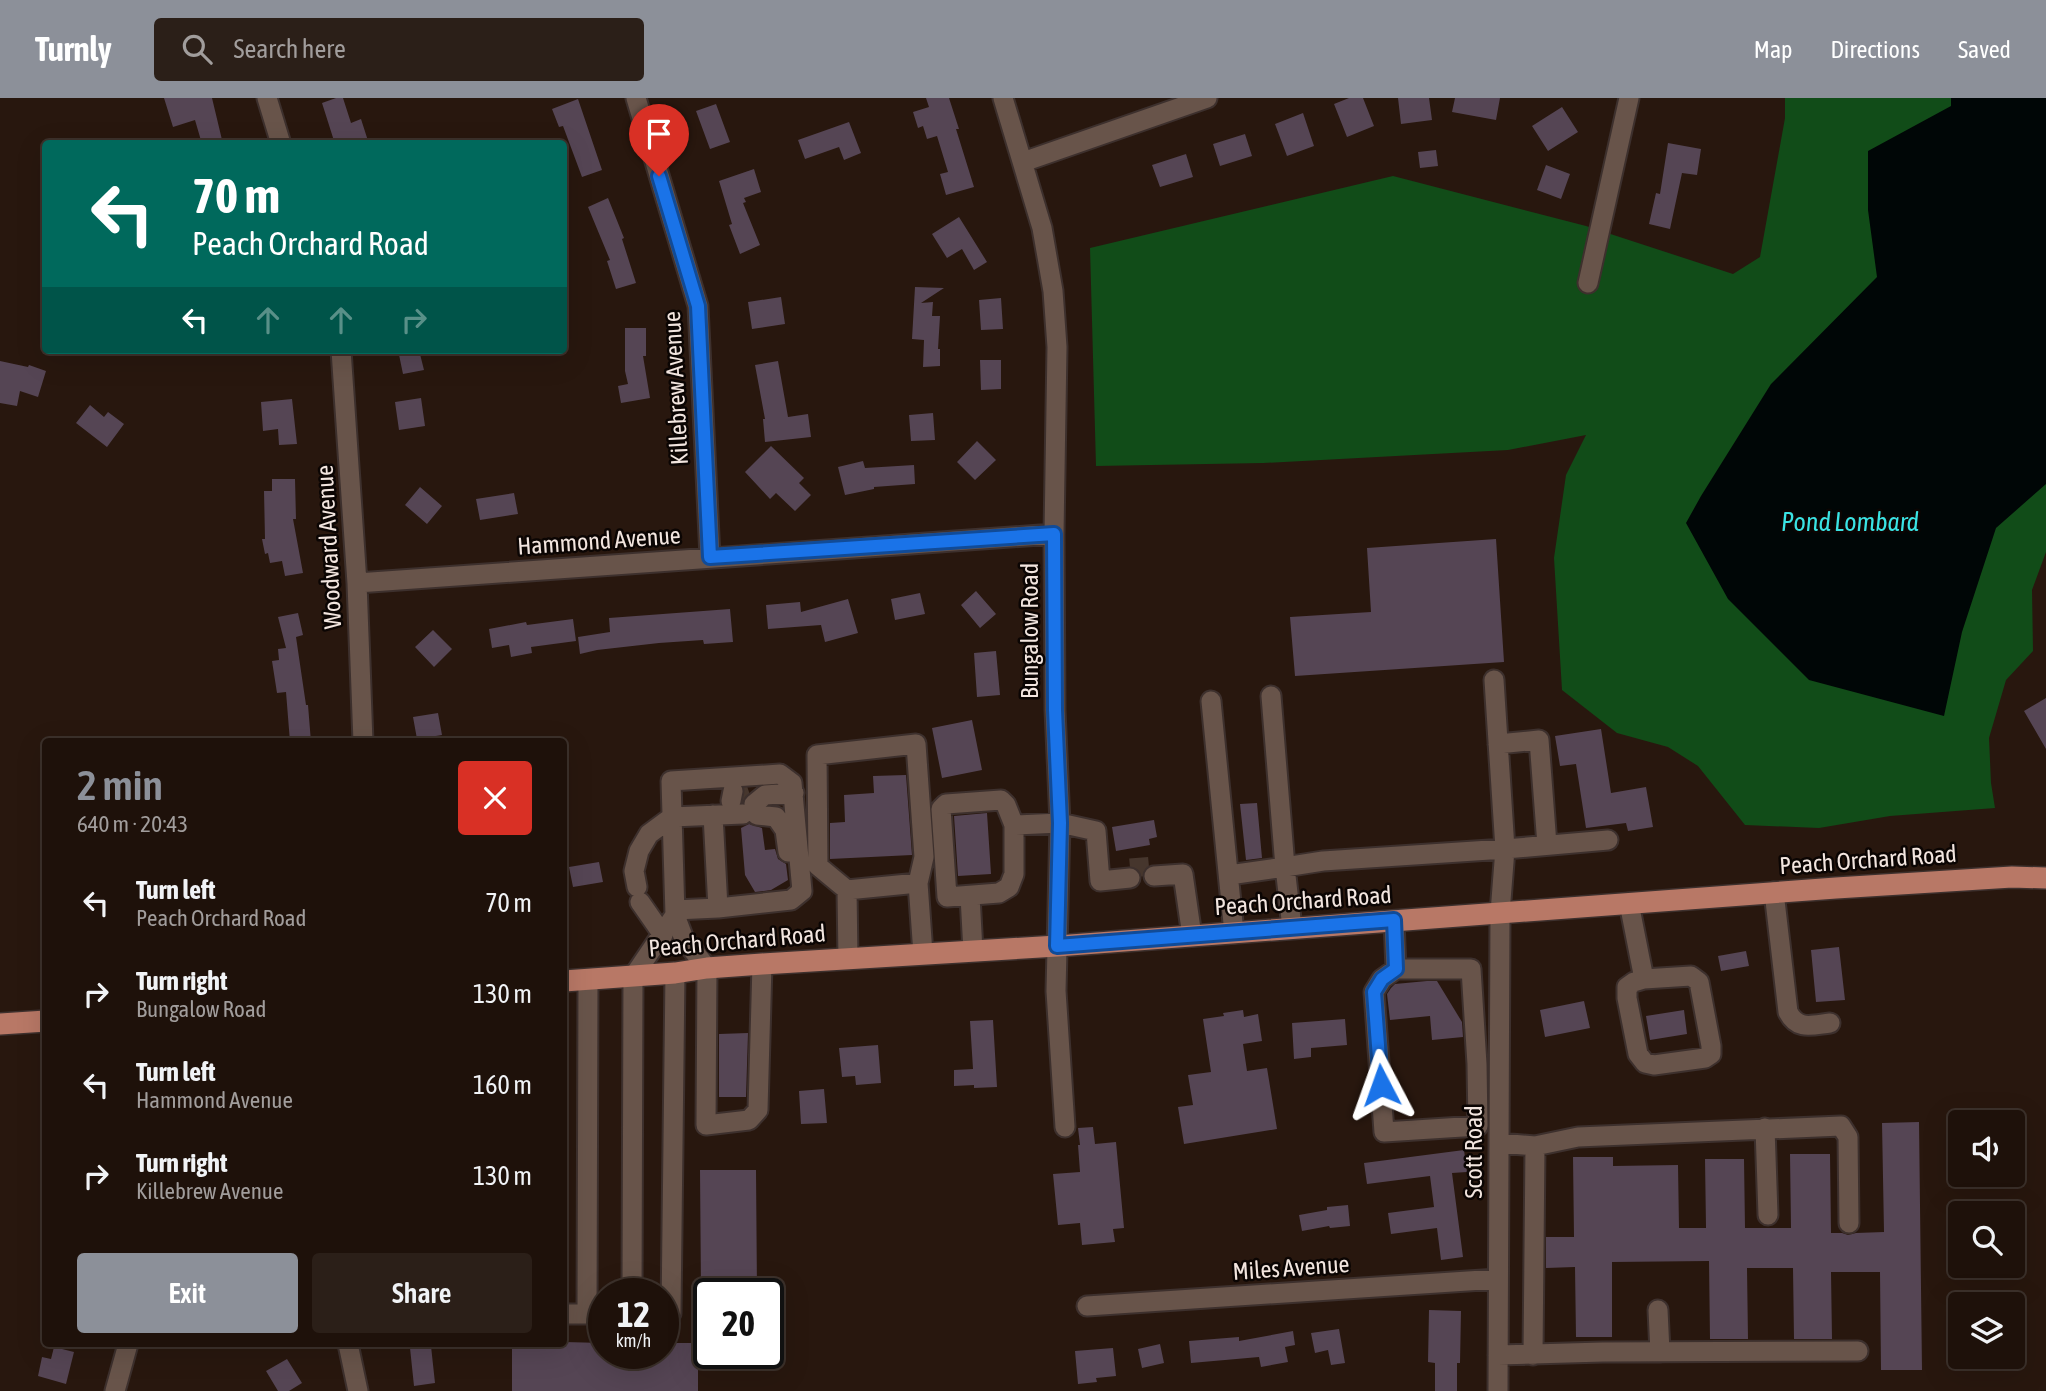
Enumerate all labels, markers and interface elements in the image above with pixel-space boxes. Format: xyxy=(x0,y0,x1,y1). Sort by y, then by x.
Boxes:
search box xyxy=(154,18,644,81)
text: Turnly xyxy=(35,30,112,68)
icon: search xyxy=(178,30,216,68)
text: Search here xyxy=(234,34,346,64)
text: Map xyxy=(1754,36,1792,63)
text: Directions xyxy=(1830,36,1920,63)
text: Saved xyxy=(1958,36,2011,63)
pin xyxy=(629,104,689,176)
icon: arrive xyxy=(640,115,678,153)
text: 70 m xyxy=(192,167,280,223)
icon: left xyxy=(77,168,168,259)
text: Peach Orchard Road xyxy=(192,225,429,262)
icon: left xyxy=(176,301,214,339)
icon: ahead xyxy=(249,301,287,339)
icon: ahead xyxy=(322,301,360,339)
icon: right xyxy=(395,301,433,339)
street label: Killebrew Avenue xyxy=(658,311,693,466)
street label: Woodward Avenue xyxy=(311,464,346,630)
water label: Pond Lombard xyxy=(1781,507,1919,537)
street label: Hammond Avenue xyxy=(516,521,682,560)
street label: Bungalow Road xyxy=(1016,563,1043,699)
text: 2 min xyxy=(77,761,163,809)
button: close xyxy=(458,761,532,835)
text: 640 m · 20:43 xyxy=(77,811,188,837)
street label: Peach Orchard Road xyxy=(1778,840,1958,879)
text: Turn left xyxy=(136,875,216,905)
street label: Peach Orchard Road xyxy=(1213,881,1393,920)
icon: left xyxy=(77,884,115,922)
text: 70 m xyxy=(485,888,532,918)
text: Peach Orchard Road xyxy=(136,905,306,931)
street label: Peach Orchard Road xyxy=(647,919,827,962)
text: Turn right xyxy=(136,966,227,996)
icon: right xyxy=(77,975,115,1013)
text: 130 m xyxy=(473,979,532,1009)
text: Bungalow Road xyxy=(136,996,267,1022)
position arrow xyxy=(1344,1048,1418,1122)
text: Turn left xyxy=(136,1057,216,1087)
icon: left xyxy=(77,1066,115,1104)
text: 160 m xyxy=(473,1070,532,1100)
text: Hammond Avenue xyxy=(136,1087,293,1113)
street label: Scott Road xyxy=(1460,1105,1487,1199)
map controls xyxy=(1948,1110,2025,1369)
button: sound xyxy=(1948,1110,2025,1187)
text: Turn right xyxy=(136,1148,227,1178)
icon: right xyxy=(77,1157,115,1195)
text: 130 m xyxy=(473,1161,532,1191)
text: Killebrew Avenue xyxy=(136,1178,283,1204)
button: search xyxy=(1948,1201,2025,1278)
street label: Miles Avenue xyxy=(1232,1250,1350,1285)
button: Exit xyxy=(77,1253,298,1333)
button: Share xyxy=(312,1253,532,1333)
speed limit sign: 20 xyxy=(693,1278,784,1369)
button: layers xyxy=(1948,1292,2025,1369)
text: 12 xyxy=(617,1294,650,1334)
text: km/h xyxy=(616,1330,651,1351)

